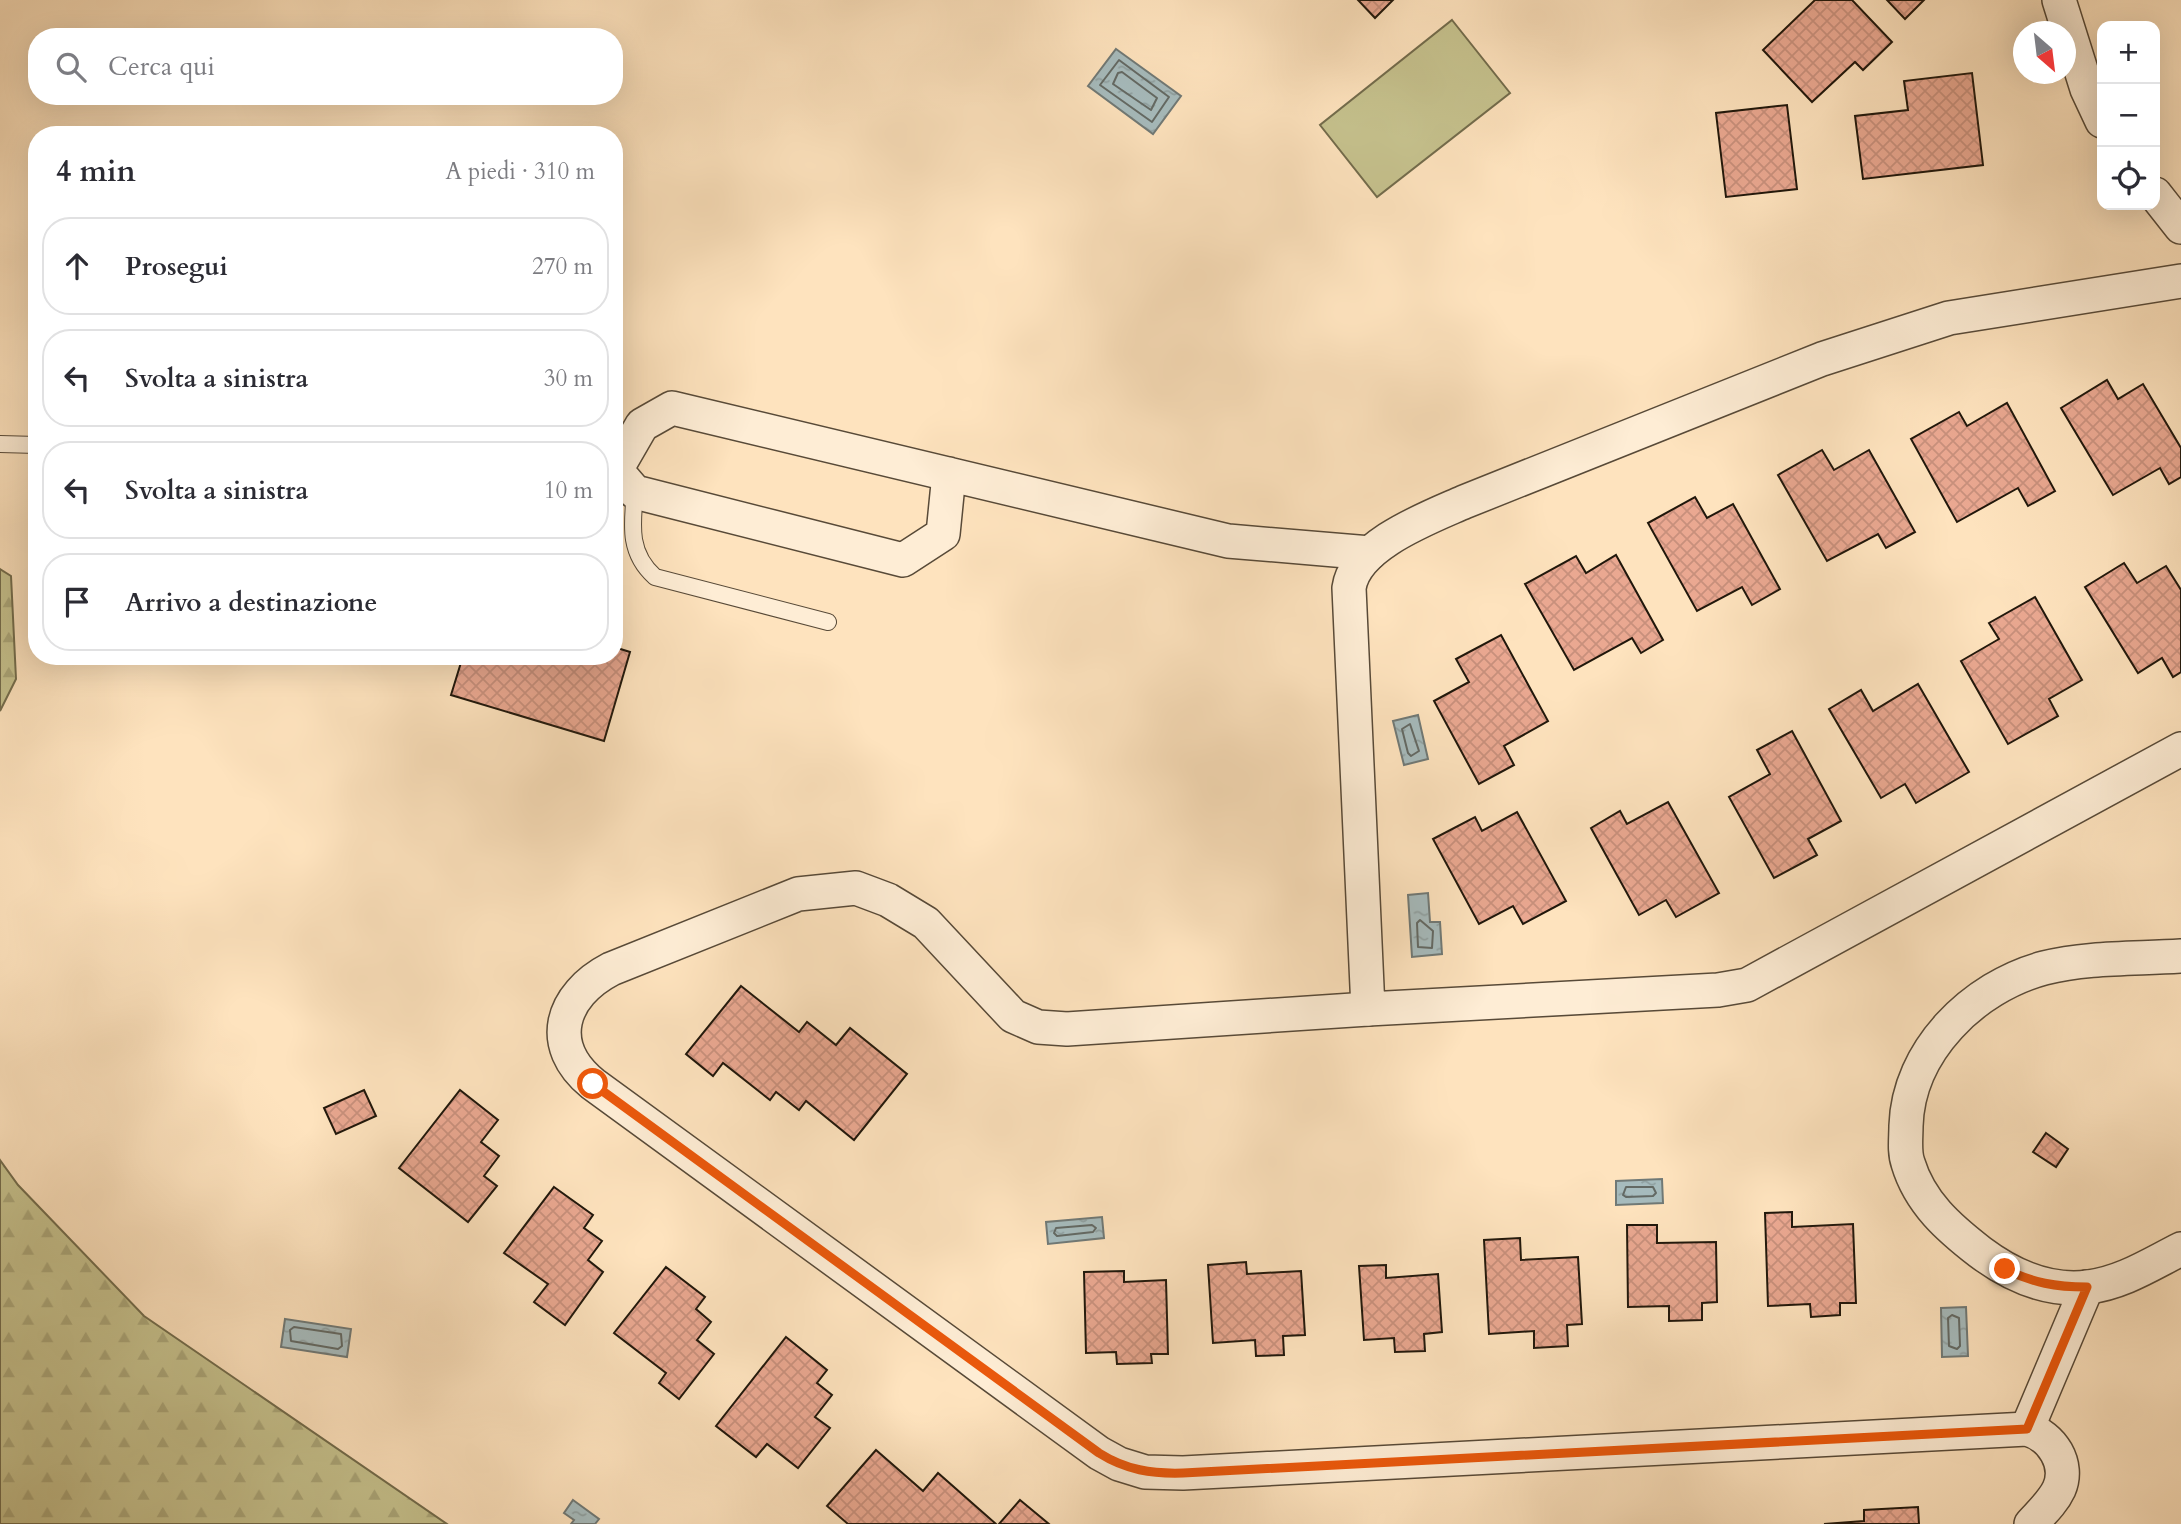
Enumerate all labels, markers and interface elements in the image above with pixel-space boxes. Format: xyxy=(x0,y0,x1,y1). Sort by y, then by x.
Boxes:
north arrow xyxy=(2013,21,2076,84)
map controls xyxy=(2097,21,2160,210)
button: + xyxy=(2097,21,2160,84)
search box xyxy=(28,28,623,105)
icon: search xyxy=(52,48,90,86)
text: Cerca qui xyxy=(108,49,215,84)
button: − xyxy=(2097,84,2160,147)
button: locate xyxy=(2097,147,2160,210)
text: 4 min xyxy=(56,151,136,192)
text: A piedi · 310 m xyxy=(445,156,595,187)
icon: ahead xyxy=(58,247,96,285)
text: Prosegui xyxy=(125,249,228,284)
text: 270 m xyxy=(532,251,593,282)
icon: left xyxy=(58,359,96,397)
text: Svolta a sinistra xyxy=(125,361,308,396)
text: 30 m xyxy=(544,363,593,394)
icon: left xyxy=(58,471,96,509)
text: Svolta a sinistra xyxy=(125,473,308,508)
text: 10 m xyxy=(544,475,593,506)
icon: arrive xyxy=(58,583,96,621)
text: Arrivo a destinazione xyxy=(125,585,377,620)
route start xyxy=(577,1068,608,1099)
route end xyxy=(1989,1253,2020,1284)

